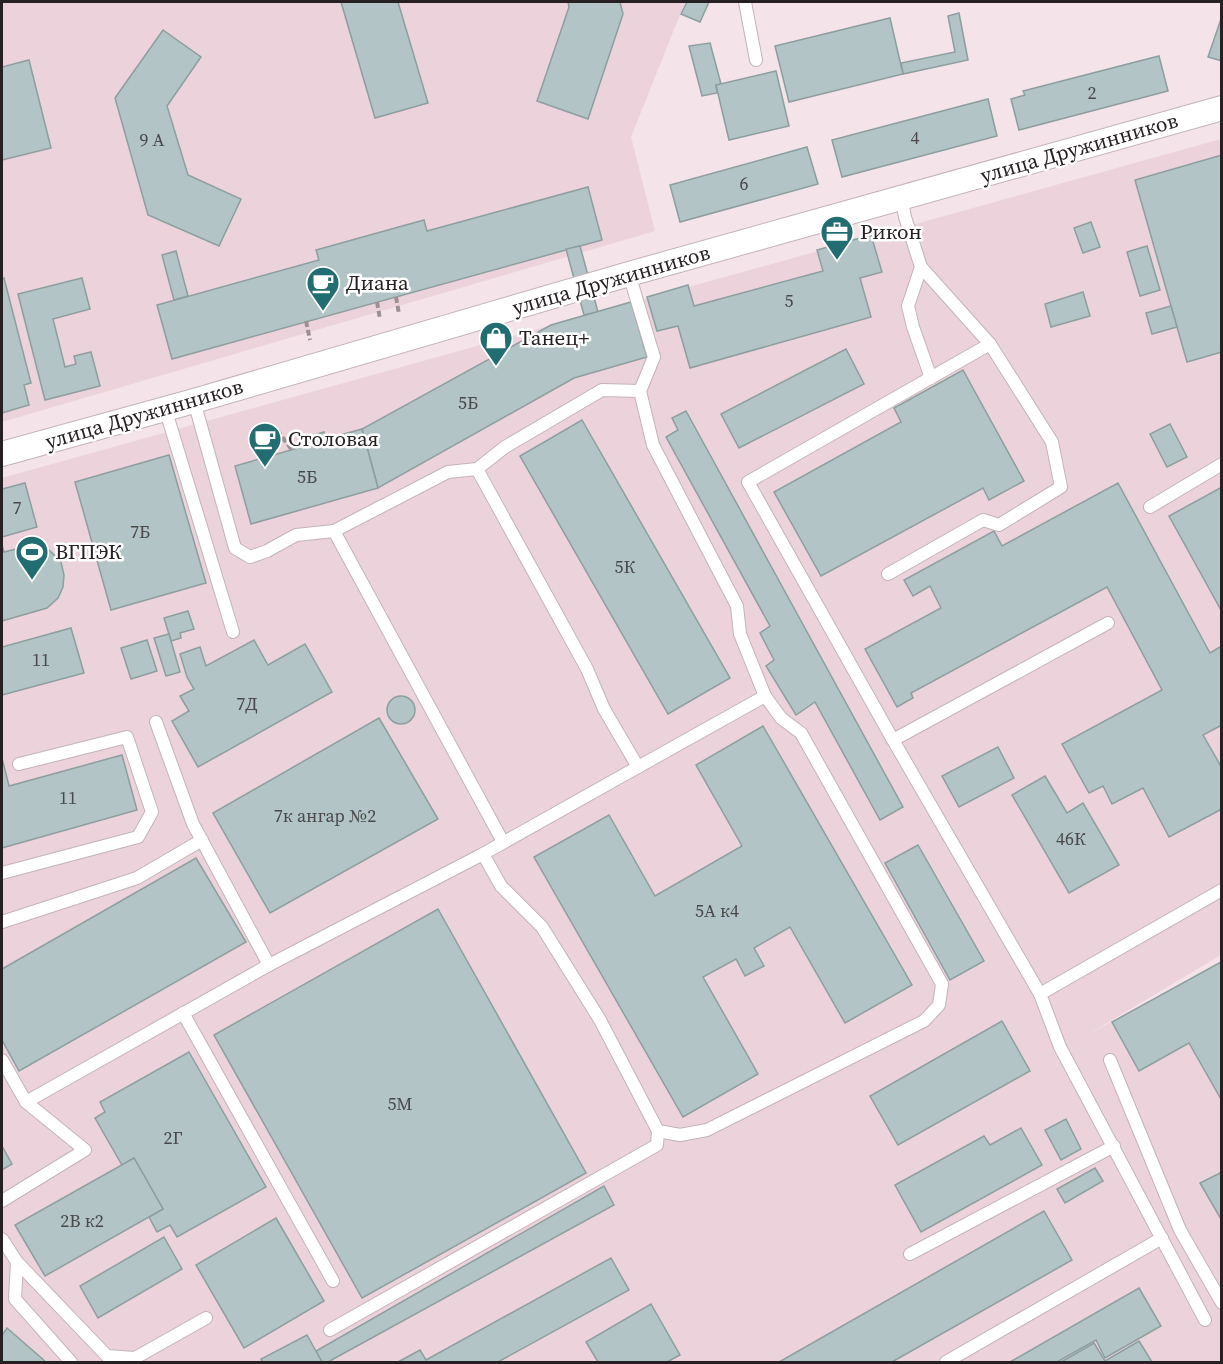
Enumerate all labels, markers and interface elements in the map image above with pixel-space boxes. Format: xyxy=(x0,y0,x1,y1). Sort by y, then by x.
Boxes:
house number: 2 xyxy=(1088,80,1097,105)
street label: улица Дружинников xyxy=(977,105,1181,190)
house number: 4 xyxy=(911,125,920,150)
house number: 9 А xyxy=(139,127,165,152)
house number: 6 xyxy=(740,171,749,196)
office icon: Рикон xyxy=(819,214,855,261)
place label: Рикон xyxy=(860,217,922,246)
street label: улица Дружинников xyxy=(509,237,713,322)
cafe icon: Диана xyxy=(305,265,341,312)
place label: Диана xyxy=(346,268,409,297)
house number: 5 xyxy=(785,288,794,313)
shop icon: Танец+ xyxy=(478,320,514,367)
place label: Танец+ xyxy=(519,323,589,352)
street label: улица Дружинников xyxy=(42,371,246,456)
house number: 5Б xyxy=(458,390,478,415)
cafe icon: Столовая xyxy=(247,421,283,468)
place label: Столовая xyxy=(288,424,379,453)
house number: 5Б xyxy=(297,464,317,489)
house number: 7 xyxy=(13,495,22,520)
house number: 7Б xyxy=(130,519,150,544)
sports icon: ВГПЭК xyxy=(14,534,50,581)
place label: ВГПЭК xyxy=(55,537,122,566)
house number: 5К xyxy=(615,554,636,579)
house number: 11 xyxy=(32,647,50,672)
house number: 7Д xyxy=(236,691,258,716)
house number: 11 xyxy=(59,785,77,810)
house number: 7к ангар №2 xyxy=(274,803,376,828)
house number: 46К xyxy=(1056,826,1086,851)
house number: 5А к4 xyxy=(695,898,739,923)
house number: 5М xyxy=(387,1091,413,1116)
house number: 2Г xyxy=(163,1125,183,1150)
house number: 2В к2 xyxy=(60,1208,104,1233)

